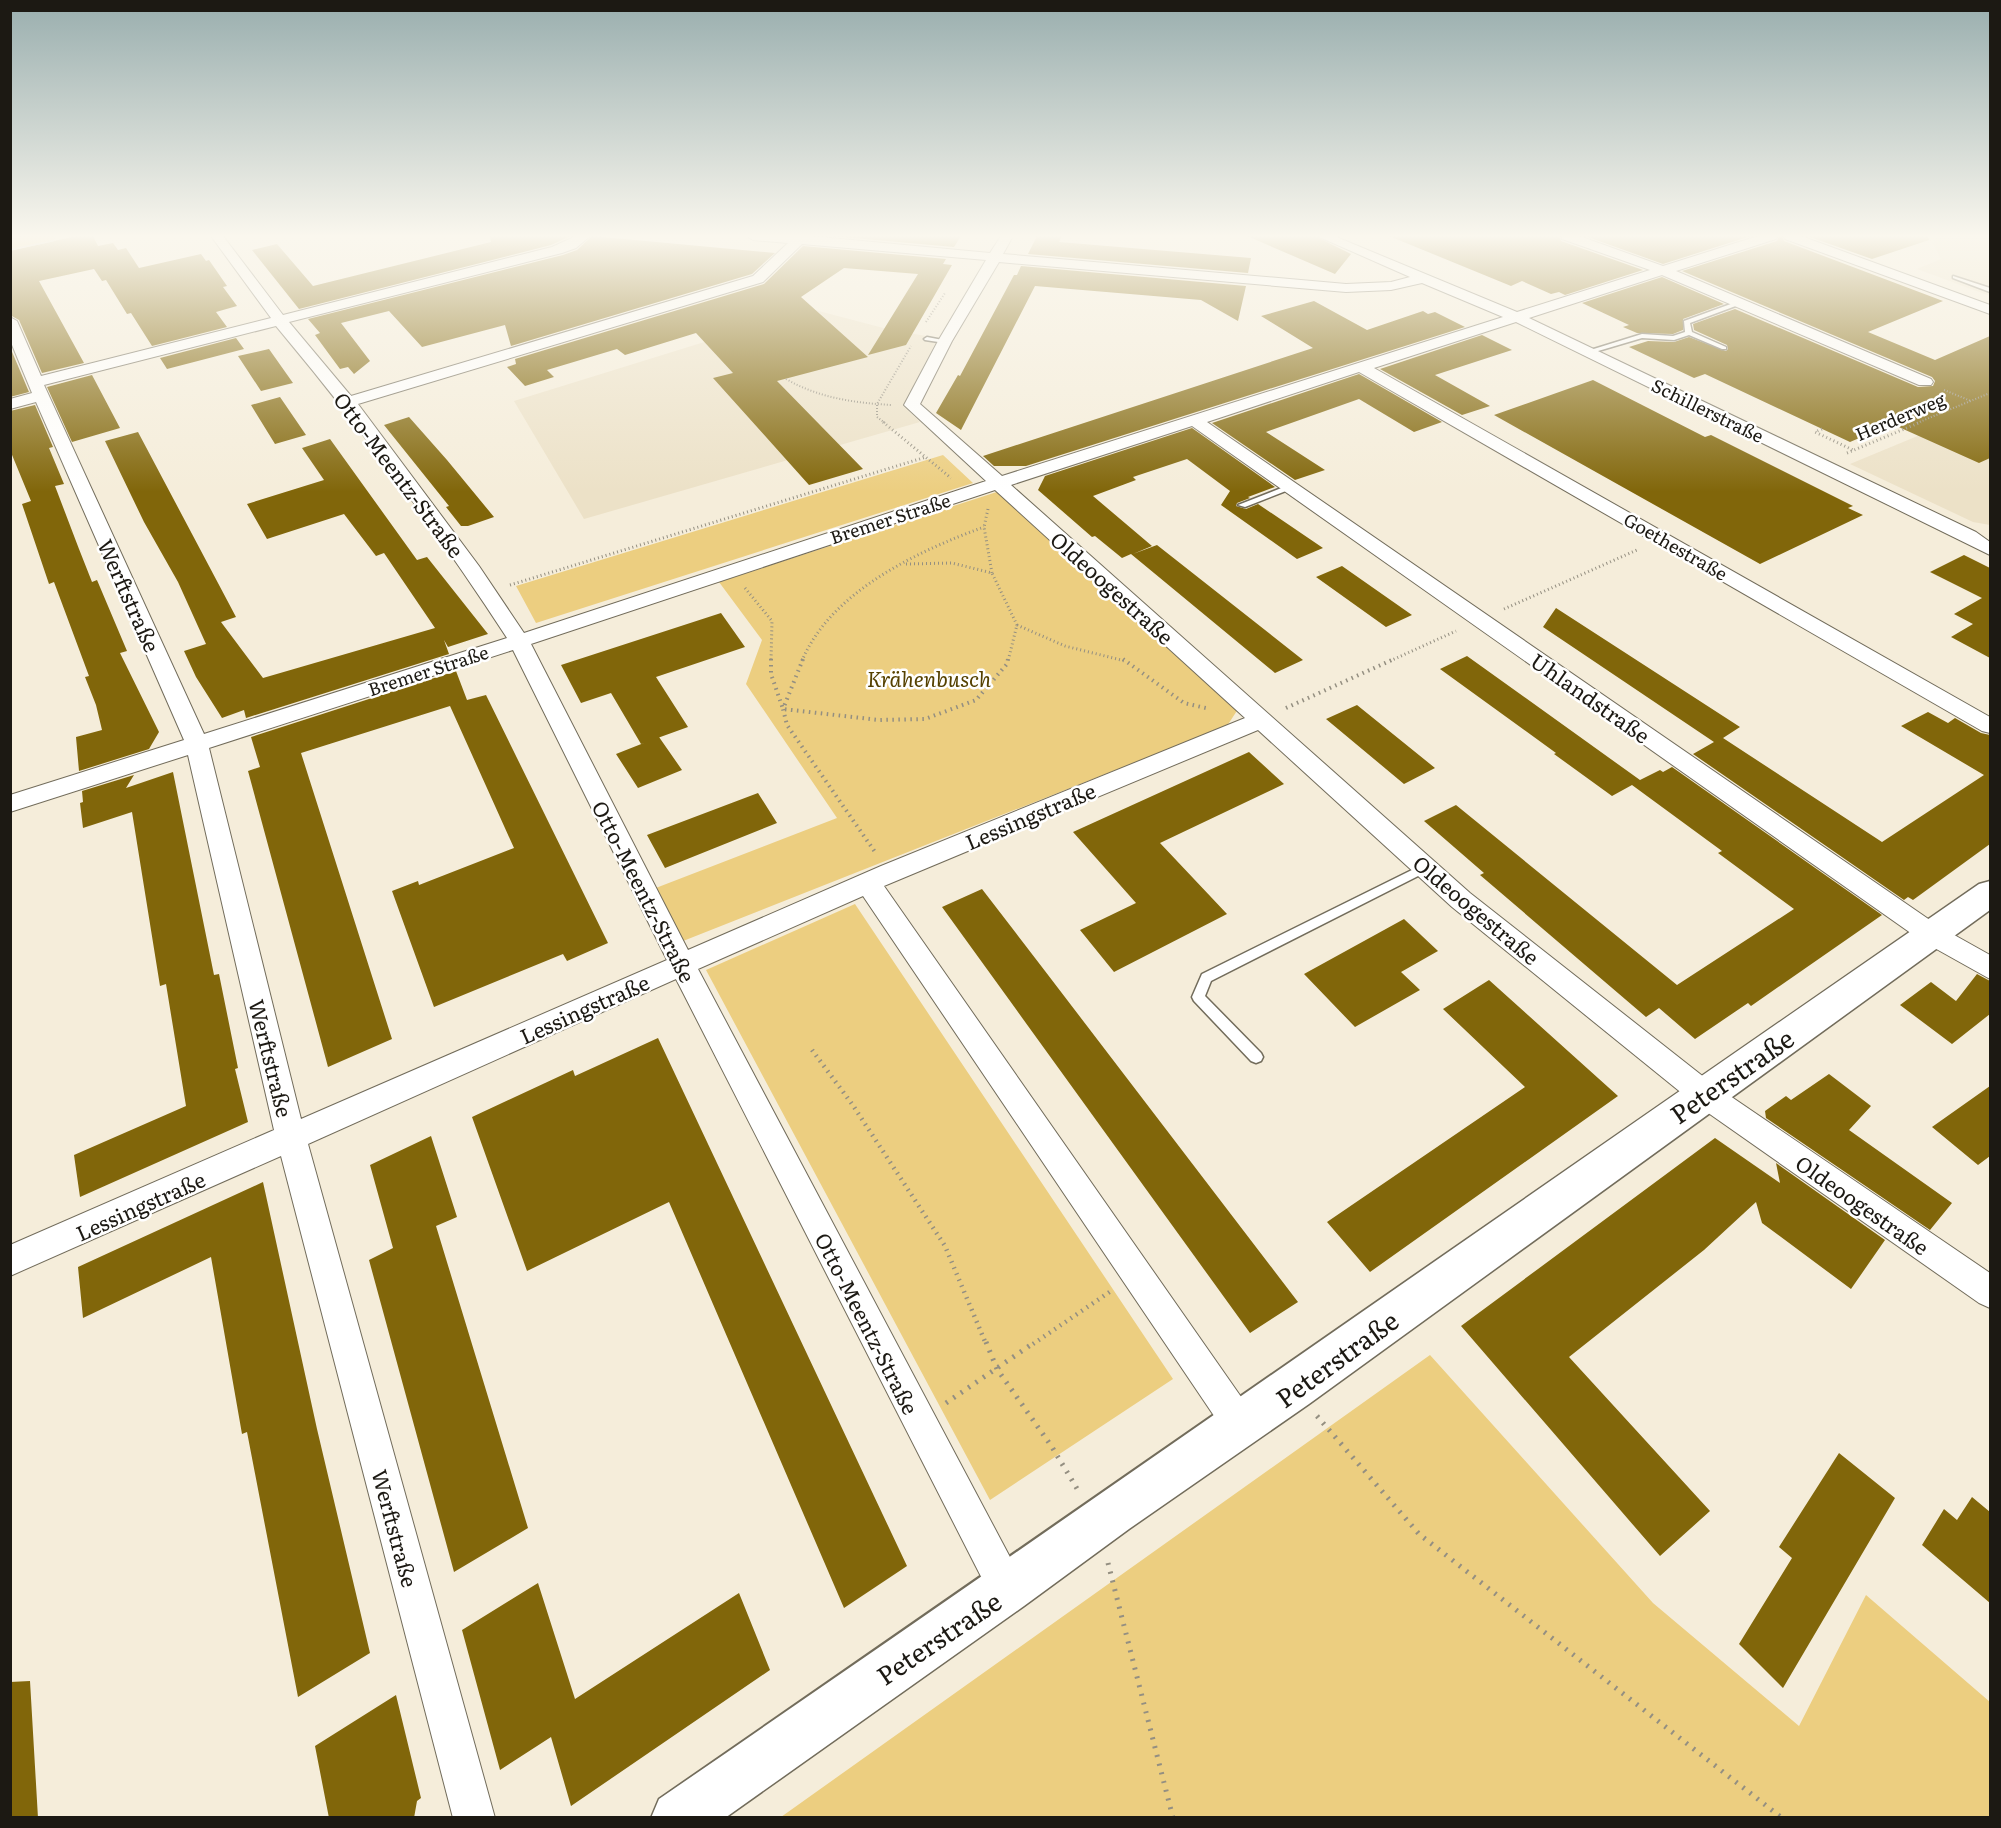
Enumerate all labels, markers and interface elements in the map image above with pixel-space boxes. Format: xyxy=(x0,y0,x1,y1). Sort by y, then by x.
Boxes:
street label: Schillerstraße xyxy=(1647,371,1769,449)
street label: Otto-Meentz-Straße xyxy=(327,385,473,563)
street label: Herderweg xyxy=(1851,385,1950,447)
street label: Bremer Straße xyxy=(826,486,954,550)
street label: Goethestraße xyxy=(1619,505,1733,587)
street label: Oldeoogestraße xyxy=(1045,523,1182,651)
street label: Werftstraße xyxy=(91,533,169,657)
street label: Bremer Straße xyxy=(364,638,492,702)
street label: Uhlandstraße xyxy=(1525,644,1657,750)
park label: Krähenbusch xyxy=(867,662,992,693)
street label: Lessingstraße xyxy=(960,774,1100,856)
street label: Otto-Meentz-Straße xyxy=(586,795,704,987)
street label: Oldeoogestraße xyxy=(1407,847,1547,971)
street label: Lessingstraße xyxy=(514,966,654,1050)
street label: Werftstraße xyxy=(242,996,302,1120)
street label: Peterstraße xyxy=(1661,1018,1801,1132)
street label: Oldeoogestraße xyxy=(1790,1146,1936,1262)
street label: Lessingstraße xyxy=(70,1163,210,1247)
street label: Otto-Meentz-Straße xyxy=(809,1227,927,1419)
street label: Peterstraße xyxy=(1266,1300,1406,1416)
street label: Werftstraße xyxy=(365,1466,427,1590)
street label: Peterstraße xyxy=(868,1581,1008,1693)

